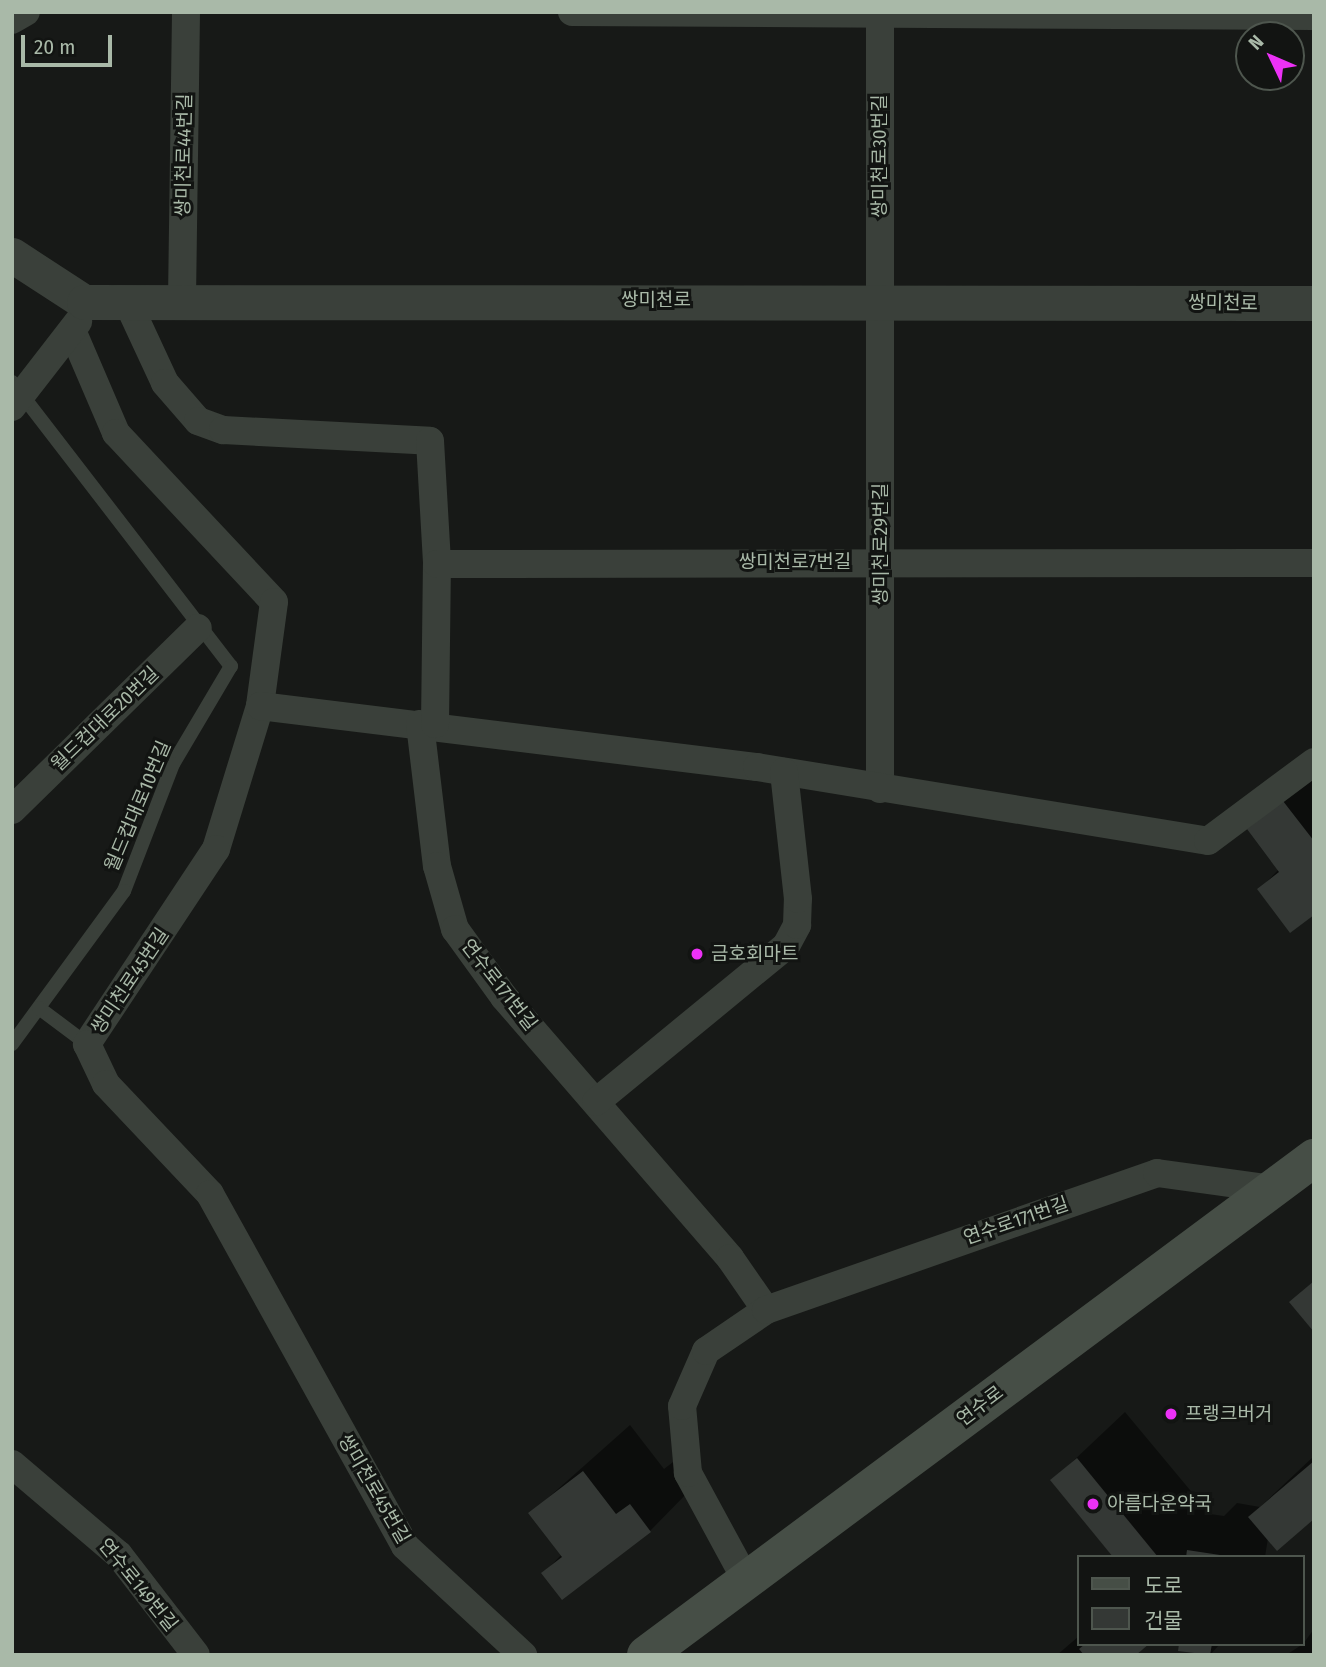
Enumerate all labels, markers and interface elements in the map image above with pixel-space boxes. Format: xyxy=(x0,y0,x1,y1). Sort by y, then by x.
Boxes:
scale bar xyxy=(24,21,116,65)
north arrow xyxy=(1235,21,1305,91)
text: N xyxy=(1244,30,1268,55)
text: 20 m xyxy=(34,34,75,60)
street label: 쌍미천로44번길 xyxy=(172,93,196,217)
street label: 쌍미천로30번길 xyxy=(869,94,891,218)
street label: 쌍미천로 xyxy=(621,289,691,311)
street label: 쌍미천로 xyxy=(1188,291,1258,315)
street label: 쌍미천로29번길 xyxy=(870,483,892,605)
street label: 쌍미천로7번길 xyxy=(739,551,851,573)
street label: 월드컵대로20번길 xyxy=(46,662,164,776)
street label: 월드컵대로10번길 xyxy=(100,737,176,875)
street label: 쌍미천로45번길 xyxy=(86,924,174,1038)
street label: 연수로171번길 xyxy=(456,935,542,1035)
place label: 금호회마트 xyxy=(711,943,798,965)
marker: 금호회마트 xyxy=(689,946,705,962)
street label: 연수로171번길 xyxy=(960,1192,1072,1250)
street label: 연수로 xyxy=(952,1381,1008,1431)
place label: 프랭크버거 xyxy=(1185,1403,1272,1425)
marker: 프랭크버거 xyxy=(1163,1406,1179,1422)
street label: 쌍미천로45번길 xyxy=(333,1430,415,1548)
place label: 아름다운약국 xyxy=(1107,1493,1212,1515)
marker: 아름다운약국 xyxy=(1085,1496,1101,1512)
street label: 연수로149번길 xyxy=(94,1534,182,1636)
legend xyxy=(1078,1555,1305,1646)
text: 도로 xyxy=(1144,1573,1183,1599)
text: 건물 xyxy=(1144,1608,1183,1634)

